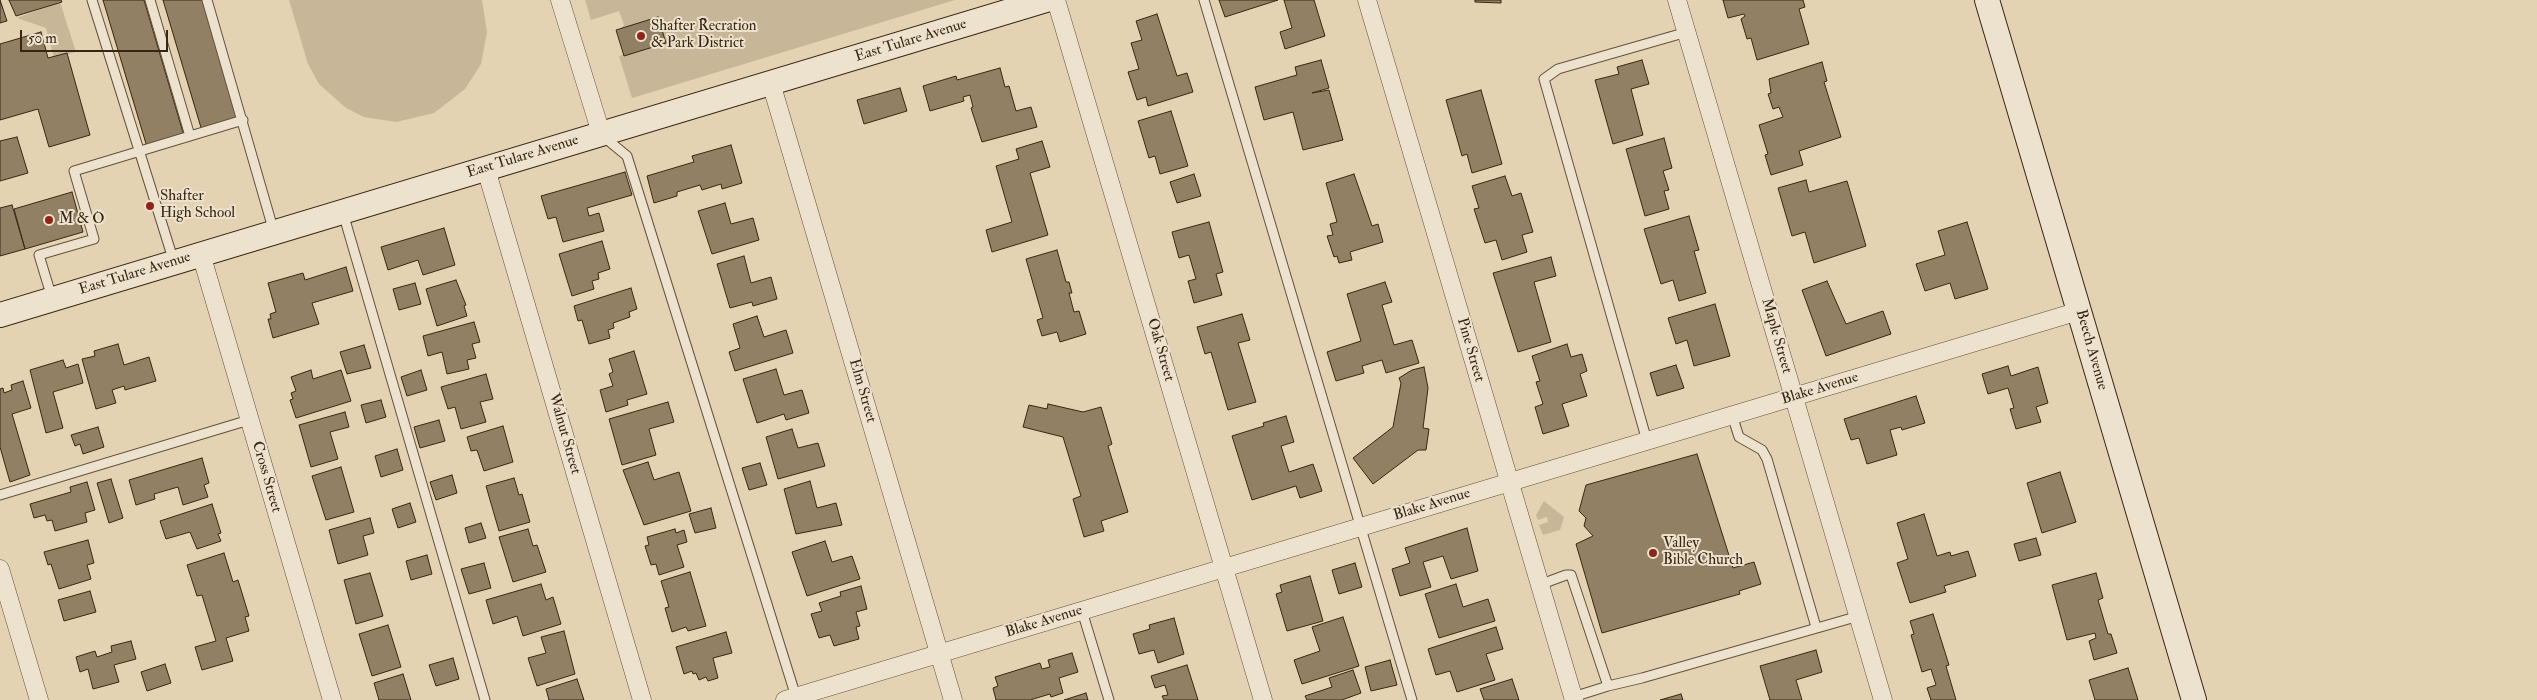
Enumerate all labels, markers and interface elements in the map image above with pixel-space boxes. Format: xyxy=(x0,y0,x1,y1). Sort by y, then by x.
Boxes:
street label: East Tulare Avenue xyxy=(853,15,969,67)
place label: Shafter Recration & Park District xyxy=(651,18,757,53)
scale bar xyxy=(22,20,170,52)
text: 50 m xyxy=(28,29,57,48)
marker: Shafter Recration & Park District xyxy=(635,30,647,42)
street label: East Tulare Avenue xyxy=(465,131,581,183)
place label: Shafter High School xyxy=(160,188,235,223)
marker: Shafter High School xyxy=(144,200,156,212)
place label: M & O xyxy=(59,211,105,229)
marker: M & O xyxy=(43,214,55,226)
street label: East Tulare Avenue xyxy=(77,248,193,300)
street label: Maple Street xyxy=(1757,296,1795,376)
street label: Beech Avenue xyxy=(2071,308,2111,392)
street label: Oak Street xyxy=(1142,316,1178,384)
street label: Pine Street xyxy=(1452,316,1488,384)
street label: Elm Street xyxy=(844,357,880,425)
street label: Blake Avenue xyxy=(1779,369,1861,409)
street label: Walnut Street xyxy=(544,391,584,477)
street label: Cross Street xyxy=(247,439,285,515)
street label: Blake Avenue xyxy=(1391,485,1473,525)
place label: Valley Bible Church xyxy=(1663,535,1743,570)
marker: Valley Bible Church xyxy=(1647,547,1659,559)
street label: Blake Avenue xyxy=(1003,602,1085,642)

